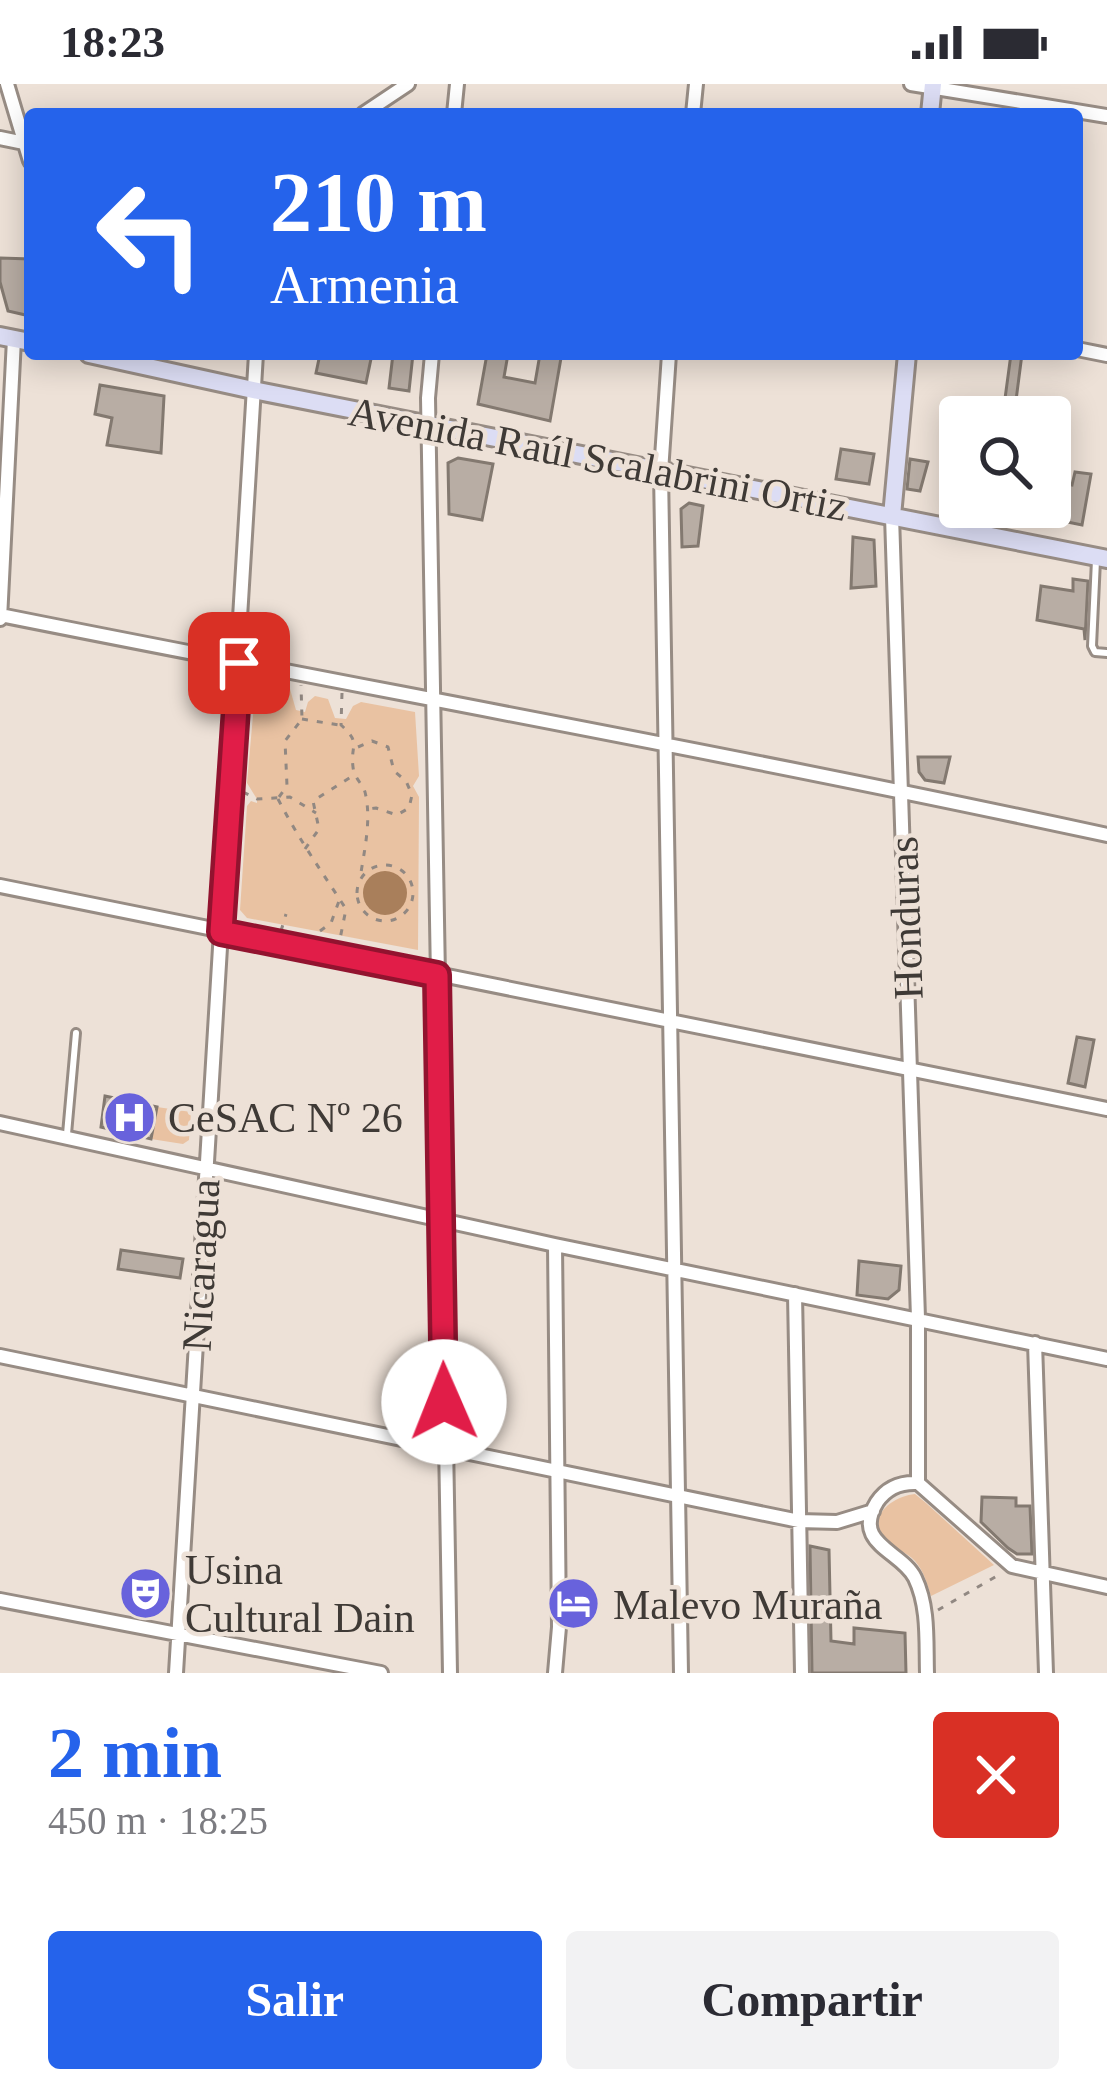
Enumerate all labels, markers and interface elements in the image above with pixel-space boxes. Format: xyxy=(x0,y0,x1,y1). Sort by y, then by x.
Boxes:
text: 18:23 xyxy=(60,17,165,67)
icon: left xyxy=(72,156,228,312)
text: 210 m xyxy=(270,156,487,249)
text: Armenia xyxy=(270,255,459,315)
street label: Avenida Raúl Scalabrini Ortiz xyxy=(345,388,851,530)
map controls xyxy=(939,396,1071,528)
button: search xyxy=(939,396,1071,528)
pin xyxy=(188,612,290,714)
icon: arrive xyxy=(206,630,272,696)
street label: Honduras xyxy=(880,836,932,1000)
hospital icon: CeSAC Nº 26 xyxy=(101,1089,157,1145)
place label: CeSAC Nº 26 xyxy=(168,1095,403,1141)
street label: Nicaragua xyxy=(174,1177,229,1352)
position arrow xyxy=(381,1339,507,1465)
place label: Usina Cultural Dain xyxy=(185,1547,415,1641)
theatre icon: Usina Cultural Dain xyxy=(118,1565,174,1621)
hotel icon: Malevo Muraña xyxy=(546,1576,602,1632)
place label: Malevo Muraña xyxy=(613,1582,883,1628)
button: close xyxy=(933,1712,1059,1838)
text: 2 min xyxy=(48,1713,222,1793)
text: 450 m · 18:25 xyxy=(48,1799,268,1842)
button: Salir xyxy=(48,1931,542,2069)
button: Compartir xyxy=(566,1931,1059,2069)

